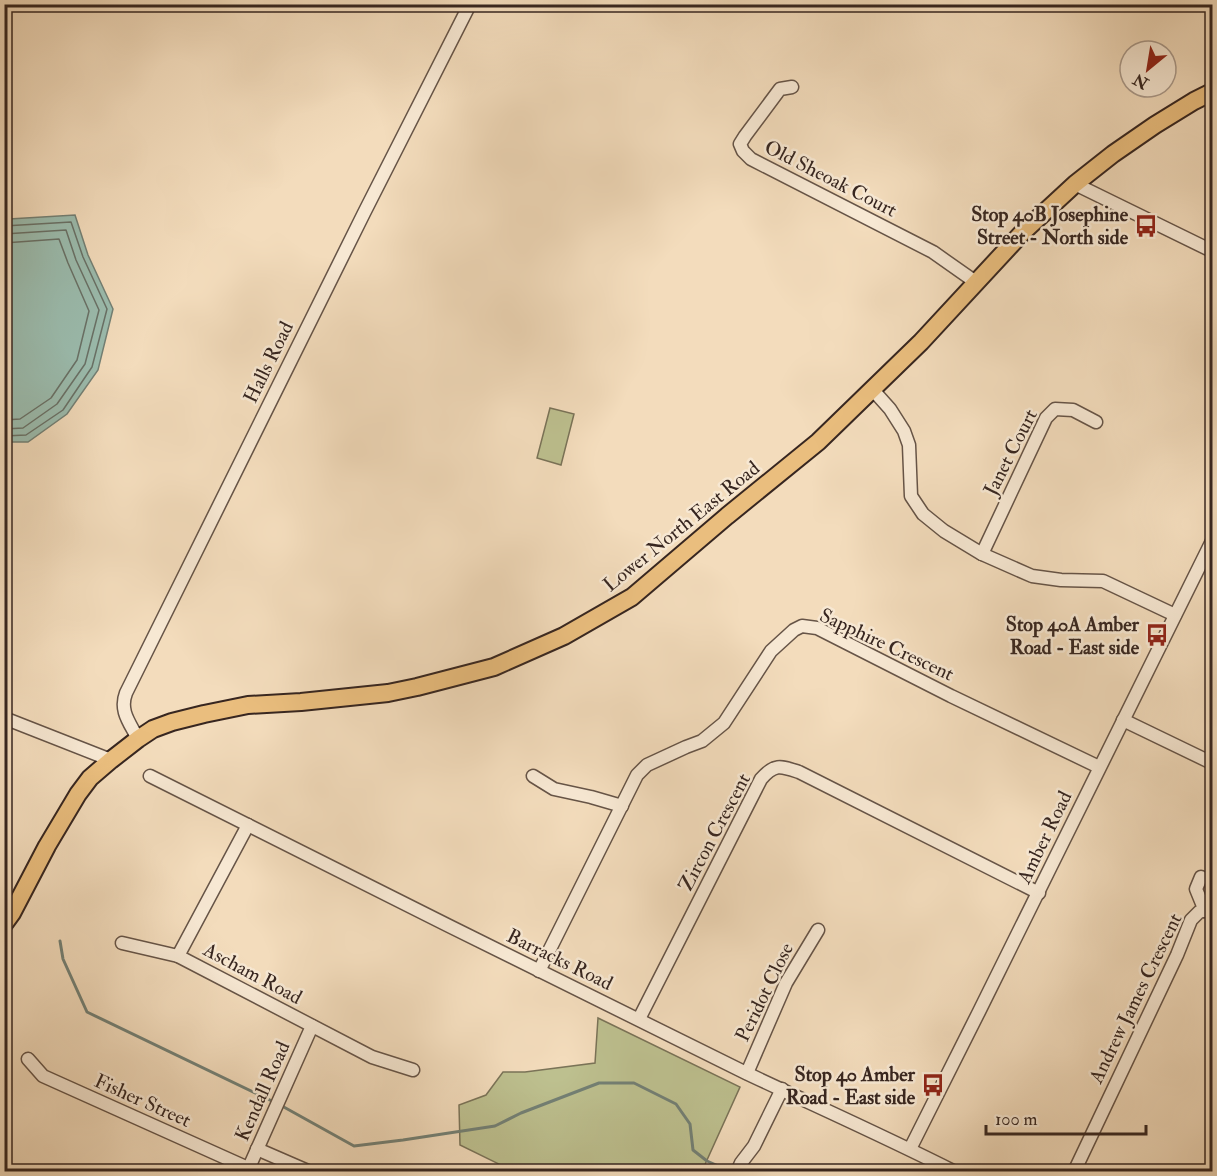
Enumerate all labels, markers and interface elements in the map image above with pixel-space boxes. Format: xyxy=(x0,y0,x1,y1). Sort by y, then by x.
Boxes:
north arrow xyxy=(1118,39,1178,99)
text: N xyxy=(1129,69,1153,94)
street label: Old Sheoak Court xyxy=(760,134,902,223)
place label: Stop 40B Josephine Street - North side xyxy=(971,202,1129,250)
bus stop icon: Stop 40B Josephine Street - North side xyxy=(1133,213,1159,239)
street label: Halls Road xyxy=(238,317,299,407)
street label: Janet Court xyxy=(978,404,1043,501)
street label: Lower North East Road xyxy=(598,456,765,597)
street label: Sapphire Crescent xyxy=(815,602,958,688)
place label: Stop 40A Amber Road - East side xyxy=(1006,612,1140,660)
bus stop icon: Stop 40A Amber Road - East side xyxy=(1144,622,1170,648)
street label: Zircon Crescent xyxy=(673,769,756,896)
street label: Amber Road xyxy=(1011,787,1078,888)
street label: Andrew James Crescent xyxy=(1083,909,1188,1088)
street label: Barracks Road xyxy=(503,923,617,996)
street label: Ascham Road xyxy=(198,937,306,1010)
street label: Peridot Close xyxy=(730,939,799,1046)
street label: Kendall Road xyxy=(229,1037,296,1145)
place label: Stop 40 Amber Road - East side xyxy=(786,1062,916,1110)
street label: Fisher Street xyxy=(91,1068,195,1133)
bus stop icon: Stop 40 Amber Road - East side xyxy=(920,1072,946,1098)
scale bar xyxy=(986,1098,1146,1136)
text: 100 m xyxy=(995,1108,1038,1131)

